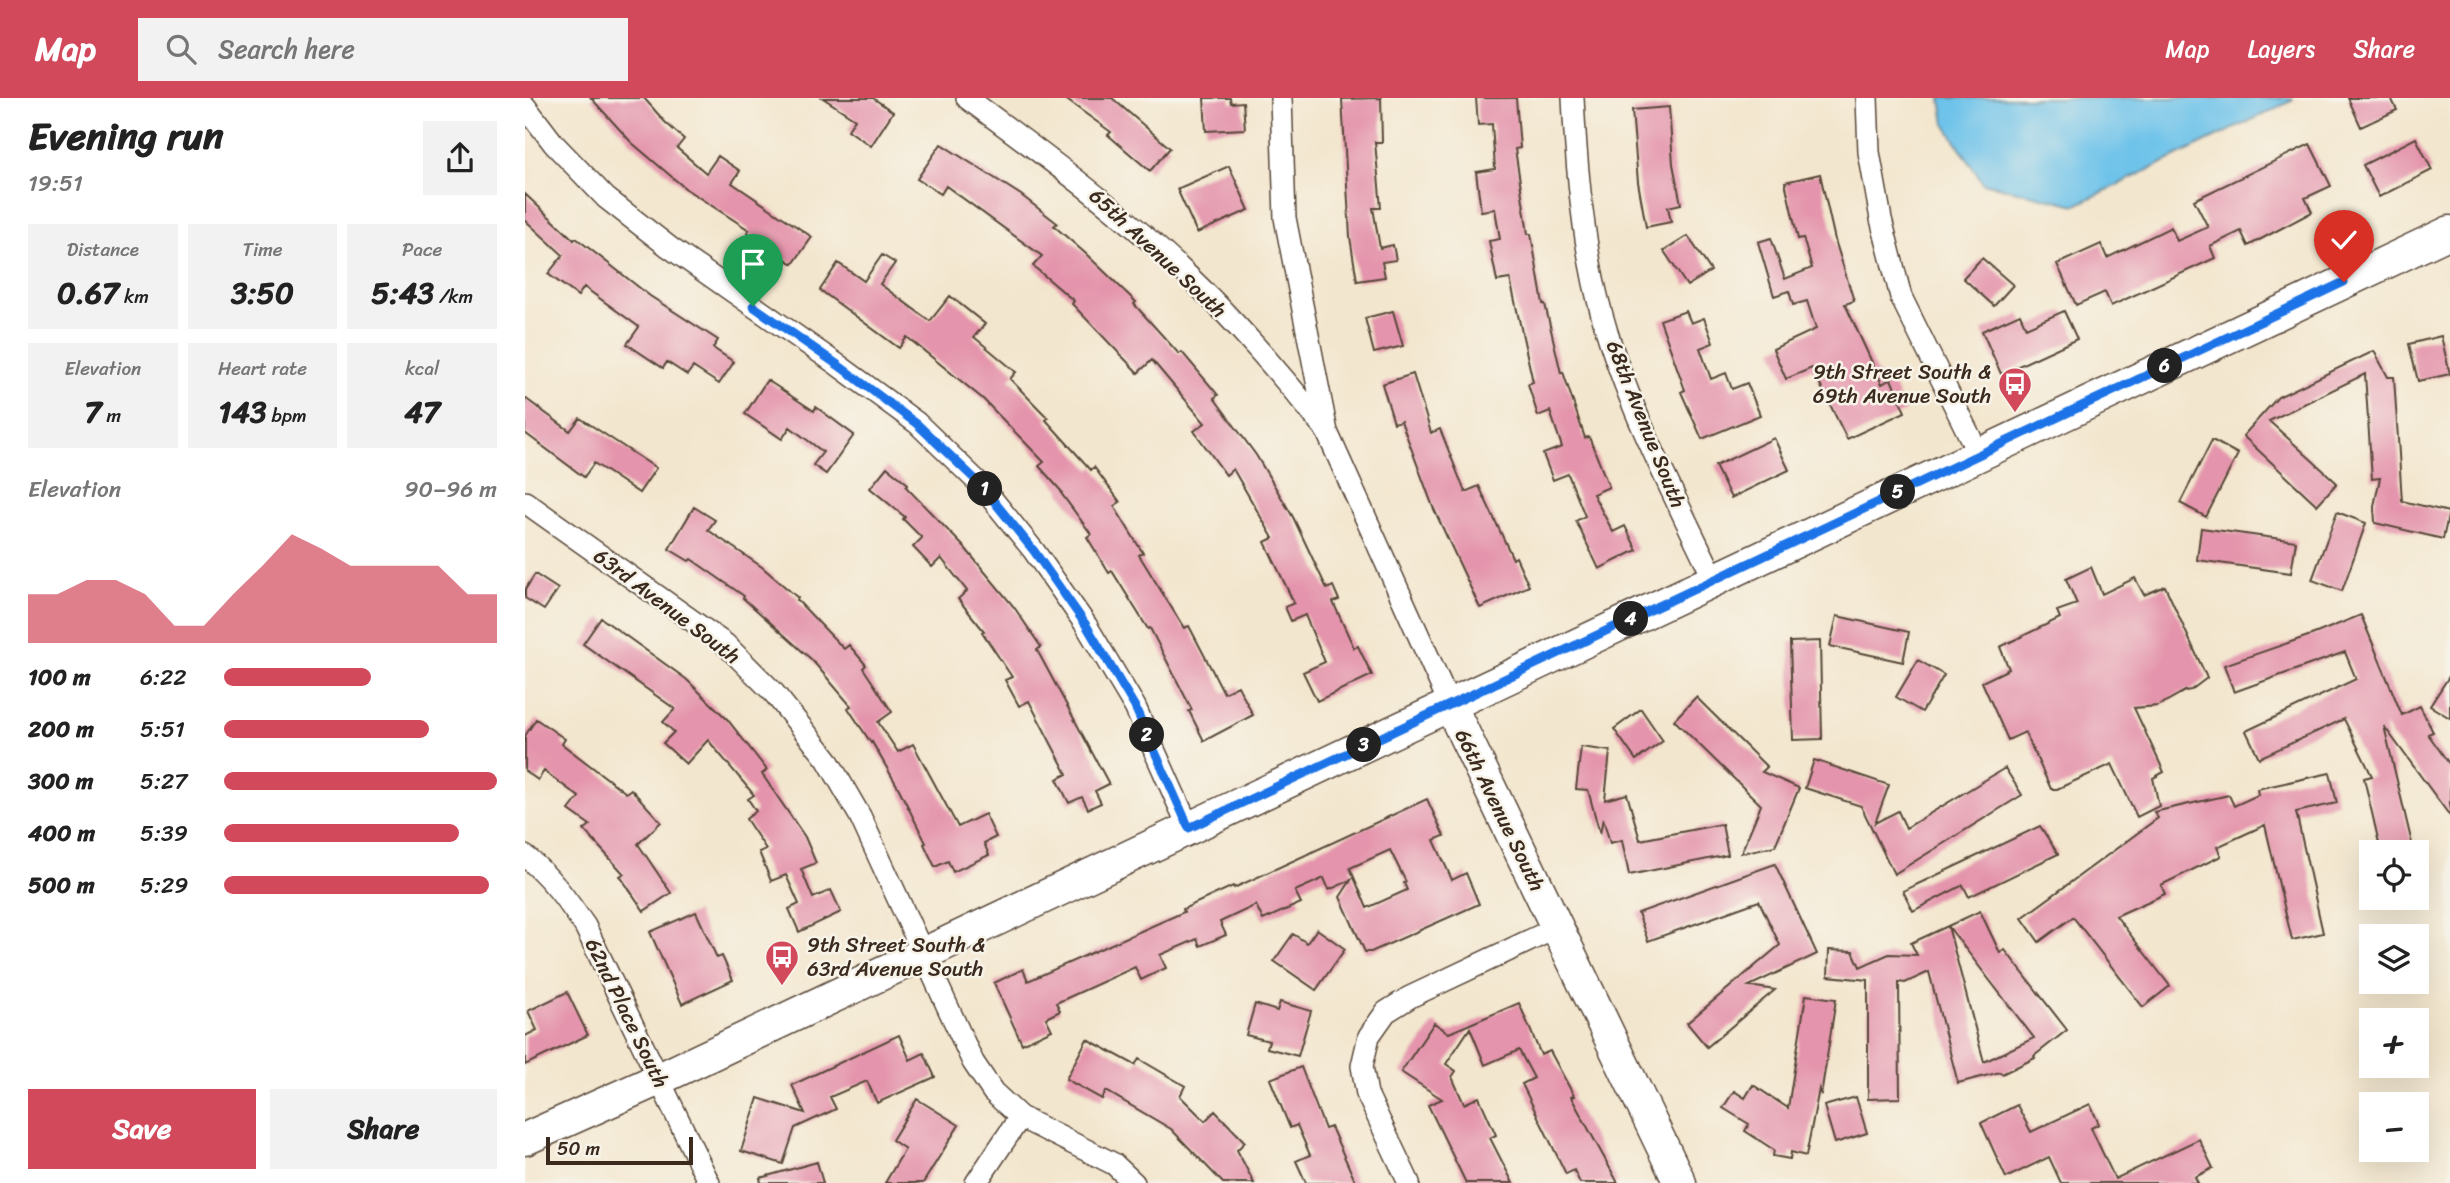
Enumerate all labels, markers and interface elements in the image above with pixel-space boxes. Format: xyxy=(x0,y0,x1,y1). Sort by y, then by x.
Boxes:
search box xyxy=(138,18,628,81)
text: Map xyxy=(35,20,96,78)
text: Search here xyxy=(218,26,355,72)
text: Map xyxy=(2165,28,2210,70)
text: Layers xyxy=(2248,28,2315,70)
text: Share xyxy=(2353,28,2415,70)
icon: search xyxy=(162,30,200,68)
text: Evening run xyxy=(28,103,224,170)
button: share xyxy=(423,121,497,195)
text: 19:51 xyxy=(28,163,83,204)
street label: 65th Avenue South xyxy=(1080,178,1236,328)
pin xyxy=(2314,210,2374,282)
icon: check xyxy=(2325,221,2363,259)
text: Distance xyxy=(67,233,139,266)
text: Time xyxy=(242,233,283,266)
text: Pace xyxy=(402,233,442,266)
pin xyxy=(723,234,783,306)
icon: arrive xyxy=(734,245,772,283)
text: 0.67 xyxy=(57,266,119,320)
text: 3:50 xyxy=(231,266,294,320)
text: 5:43 xyxy=(371,266,434,320)
text: km xyxy=(119,280,149,313)
text: /km xyxy=(434,280,473,313)
street label: 68th Avenue South xyxy=(1595,334,1697,514)
pin: 6 xyxy=(2147,348,2183,384)
text: 6 xyxy=(2159,349,2170,382)
text: Elevation xyxy=(64,352,141,385)
text: Heart rate xyxy=(218,352,307,385)
text: kcal xyxy=(405,352,439,385)
place label: 9th Street South & 69th Avenue South xyxy=(1813,353,1991,415)
bus stop icon: 9th Street South & 69th Avenue South xyxy=(1996,365,2034,414)
text: 7 xyxy=(84,385,102,439)
text: 143 xyxy=(218,385,267,439)
text: 47 xyxy=(404,385,440,439)
text: m xyxy=(102,399,121,432)
text: bpm xyxy=(267,399,307,432)
text: Elevation xyxy=(28,469,121,510)
text: 90–96 m xyxy=(404,469,497,510)
pin: 1 xyxy=(967,472,1002,506)
text: 1 xyxy=(980,472,989,505)
pin: 5 xyxy=(1881,474,1915,510)
text: 5 xyxy=(1892,475,1903,508)
street label: 63rd Avenue South xyxy=(585,538,749,674)
pin: 4 xyxy=(1613,602,1649,636)
text: 4 xyxy=(1625,602,1636,635)
text: 100 m xyxy=(28,657,91,698)
text: 6:22 xyxy=(140,657,187,698)
text: 200 m xyxy=(28,709,94,750)
text: 5:51 xyxy=(140,709,185,750)
pin: 2 xyxy=(1129,718,1165,752)
text: 2 xyxy=(1141,718,1152,751)
street label: 66th Avenue South xyxy=(1444,722,1556,898)
pin: 3 xyxy=(1347,728,1381,762)
text: 3 xyxy=(1358,728,1369,761)
text: 300 m xyxy=(28,761,93,802)
text: 5:27 xyxy=(140,761,187,802)
text: 400 m xyxy=(28,813,95,854)
text: 5:39 xyxy=(140,813,188,854)
map controls xyxy=(2359,840,2429,1162)
button: locate xyxy=(2359,840,2429,910)
text: 500 m xyxy=(28,865,95,906)
text: 5:29 xyxy=(140,865,188,906)
button: layers xyxy=(2359,924,2429,994)
place label: 9th Street South & 63rd Avenue South xyxy=(807,926,985,988)
street label: 62nd Place South xyxy=(574,931,680,1095)
bus stop icon: 9th Street South & 63rd Avenue South xyxy=(763,938,801,987)
button: + xyxy=(2359,1008,2429,1078)
button: Save xyxy=(28,1089,256,1169)
button: Share xyxy=(270,1089,497,1169)
button: − xyxy=(2359,1092,2429,1162)
text: 50 m xyxy=(557,1132,600,1165)
scale bar xyxy=(546,1134,693,1166)

